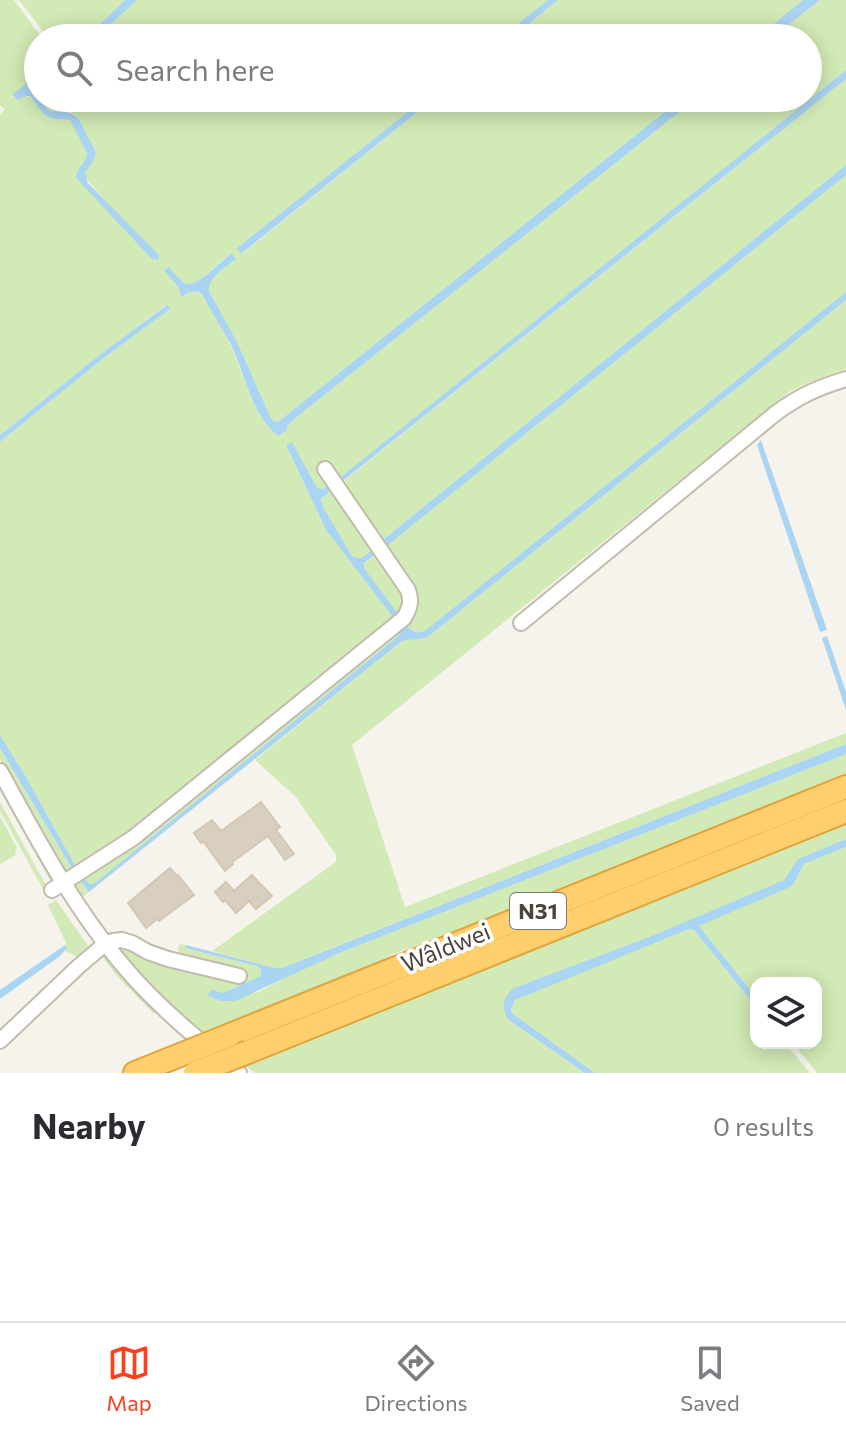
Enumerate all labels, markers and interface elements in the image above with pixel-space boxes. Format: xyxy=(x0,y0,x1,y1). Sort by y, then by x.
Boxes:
search box xyxy=(24,24,822,112)
icon: search xyxy=(52,46,96,90)
text: Search here xyxy=(116,50,275,87)
road number: N31 xyxy=(510,893,566,929)
street label: Wâldwei xyxy=(397,916,494,978)
map controls xyxy=(750,977,822,1049)
button: layers xyxy=(750,977,822,1049)
text: Nearby xyxy=(32,1104,146,1146)
text: 0 results xyxy=(713,1110,814,1141)
tab: Map xyxy=(106,1341,152,1416)
tab: Directions xyxy=(364,1341,468,1416)
tab: Saved xyxy=(680,1341,740,1416)

